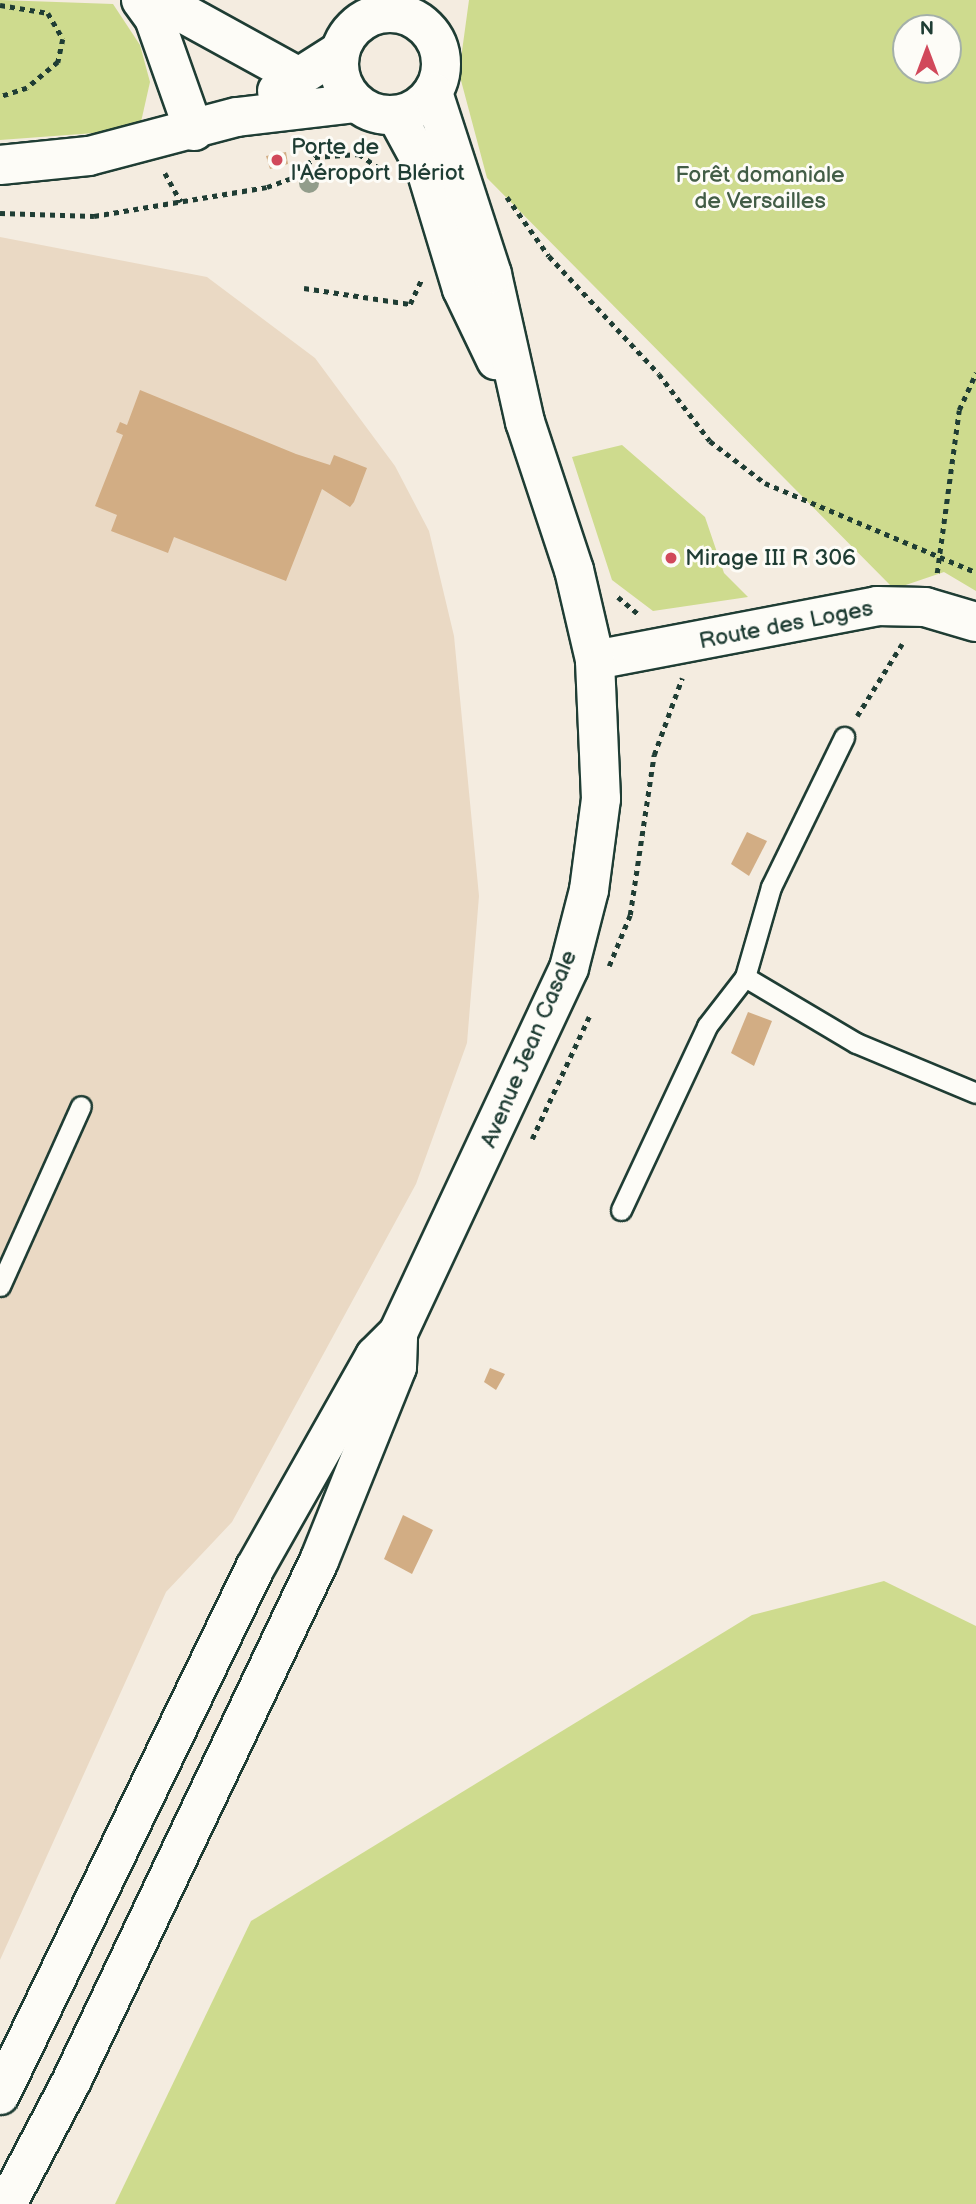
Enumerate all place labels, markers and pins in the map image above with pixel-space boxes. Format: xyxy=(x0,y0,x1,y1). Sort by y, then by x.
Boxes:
place label: Porte de l'Aéroport Blériot xyxy=(291,133,465,187)
marker: Porte de l'Aéroport Blériot xyxy=(269,152,285,168)
place label: Mirage III R 306 xyxy=(685,544,856,572)
marker: Mirage III R 306 xyxy=(663,550,679,566)

